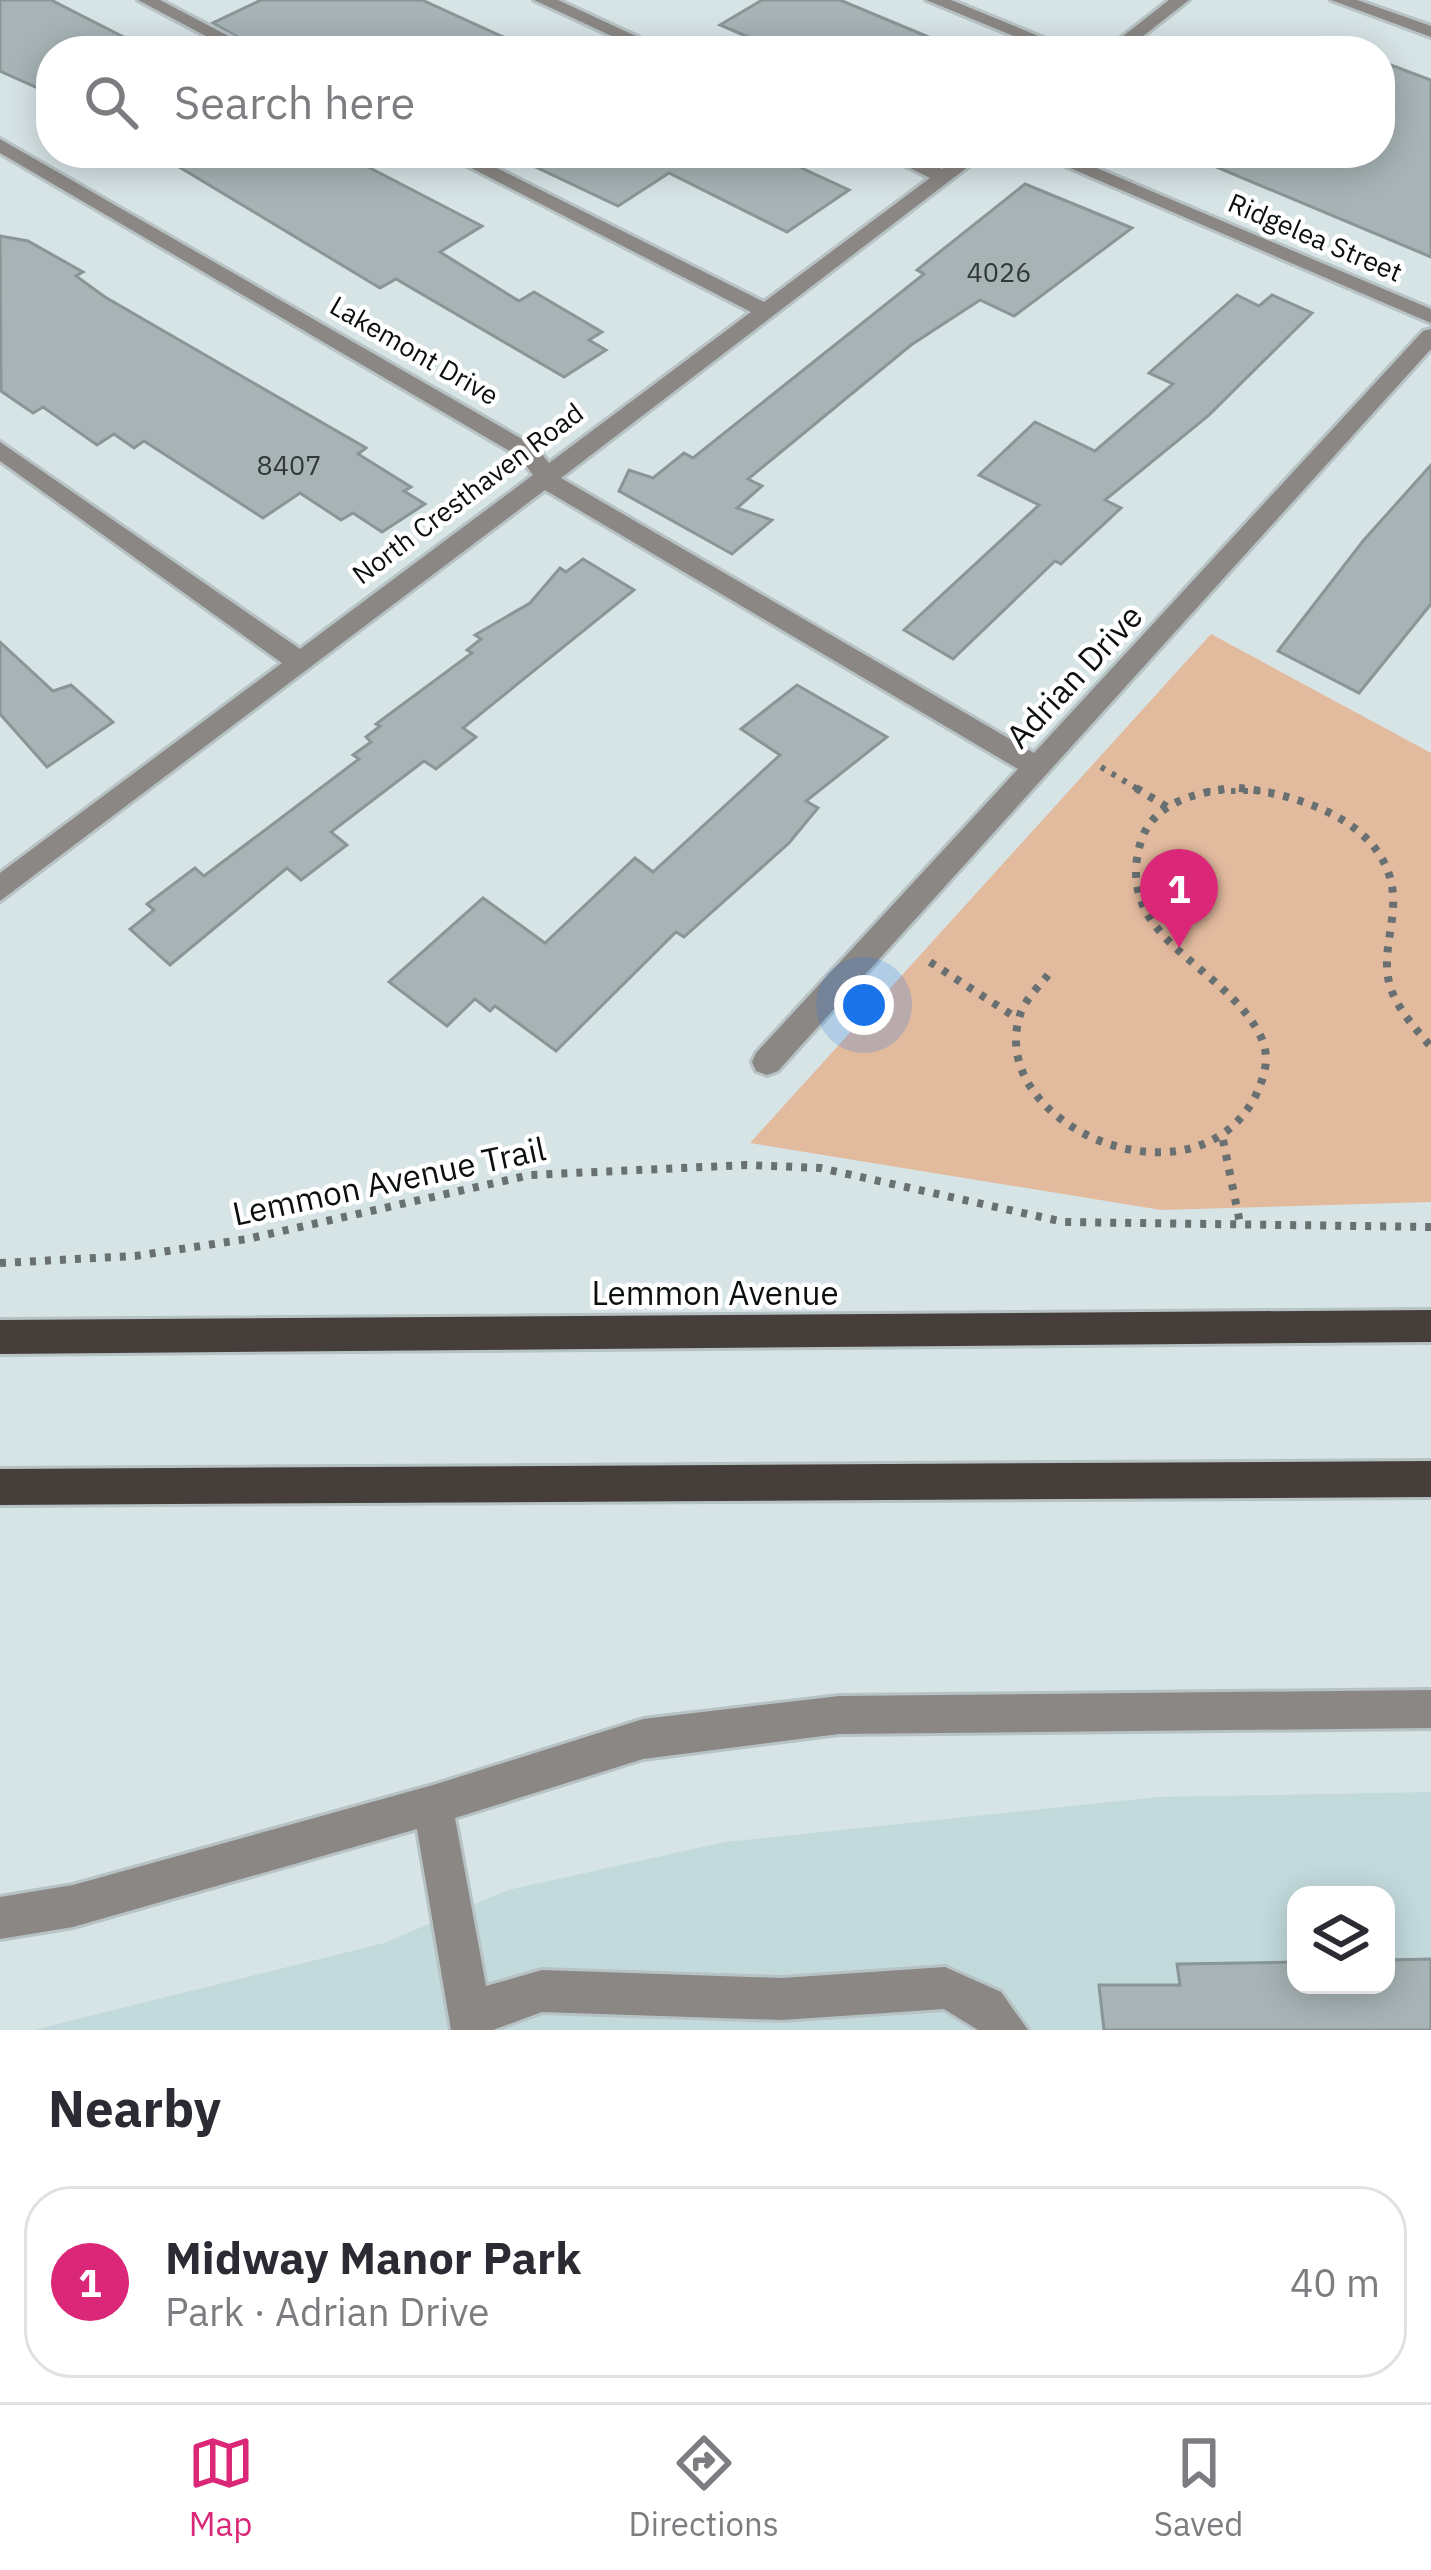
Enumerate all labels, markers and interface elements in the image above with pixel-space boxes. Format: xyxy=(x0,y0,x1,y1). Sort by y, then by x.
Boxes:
search box xyxy=(36,36,1395,168)
icon: search xyxy=(78,69,144,135)
text: Search here xyxy=(174,73,415,131)
street label: Ridgelea Street xyxy=(1223,184,1408,289)
house number: 4026 xyxy=(967,254,1031,289)
street label: Lakemont Drive xyxy=(324,287,505,412)
street label: North Cresthaven Road xyxy=(345,394,590,591)
house number: 8407 xyxy=(257,447,321,482)
street label: Adrian Drive xyxy=(996,595,1151,757)
pin: 1 xyxy=(1140,849,1218,948)
your location xyxy=(834,975,894,1035)
street label: Lemmon Avenue Trail xyxy=(228,1126,549,1235)
street label: Lemmon Avenue xyxy=(591,1271,839,1314)
map controls xyxy=(1287,1886,1395,1994)
button: layers xyxy=(1287,1886,1395,1994)
text: Nearby xyxy=(48,2075,221,2141)
text: Midway Manor Park xyxy=(165,2228,581,2286)
text: 1 xyxy=(78,2257,102,2308)
text: 40 m xyxy=(1290,2257,1380,2308)
text: Park · Adrian Drive xyxy=(165,2286,489,2337)
tab: Map xyxy=(188,2430,254,2545)
tab: Directions xyxy=(629,2430,779,2545)
tab: Saved xyxy=(1154,2430,1243,2545)

